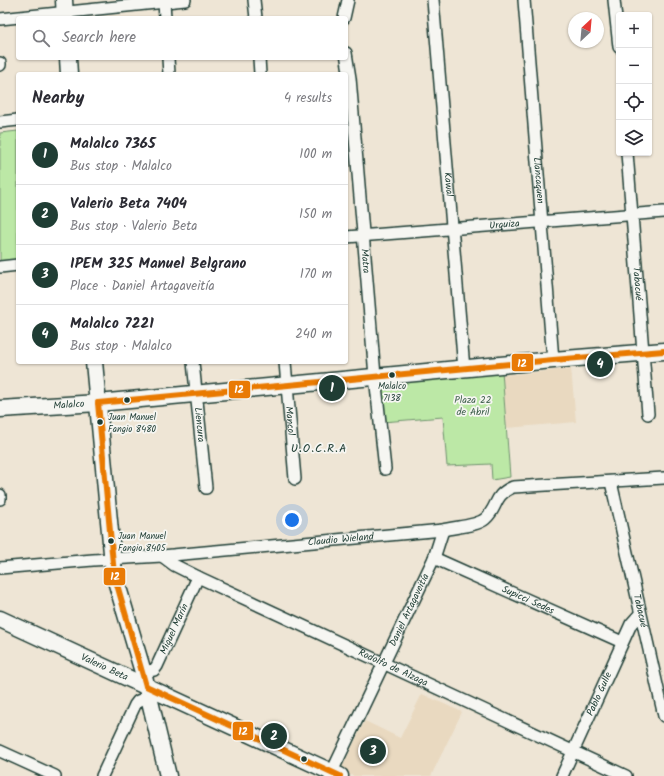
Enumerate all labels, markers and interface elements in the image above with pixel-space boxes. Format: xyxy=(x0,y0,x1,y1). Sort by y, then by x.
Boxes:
north arrow xyxy=(568,12,604,48)
map controls xyxy=(616,12,652,156)
button: + xyxy=(616,12,652,48)
search box xyxy=(16,16,348,60)
text: Search here xyxy=(62,26,136,50)
icon: search xyxy=(30,27,52,49)
button: − xyxy=(616,48,652,84)
button: locate xyxy=(616,84,652,120)
text: Nearby xyxy=(32,85,84,112)
text: 4 results xyxy=(284,88,332,109)
button: layers xyxy=(616,120,652,156)
text: Malalco 7365 xyxy=(70,132,156,156)
text: 1 xyxy=(43,144,47,165)
text: 100 m xyxy=(299,144,332,165)
text: Bus stop · Malalco xyxy=(70,156,172,177)
street label: Llancaquen xyxy=(529,157,548,204)
street label: Kawal xyxy=(439,171,458,198)
text: Valerio Beta 7404 xyxy=(70,192,187,216)
text: 2 xyxy=(41,204,49,225)
text: 150 m xyxy=(299,204,332,225)
street label: Urquiza xyxy=(489,215,521,234)
text: Bus stop · Valerio Beta xyxy=(70,216,197,237)
street label: Matra xyxy=(356,248,374,274)
text: IPEM 325 Manuel Belgrano xyxy=(70,252,246,276)
text: 3 xyxy=(41,264,49,285)
text: 170 m xyxy=(300,264,332,285)
street label: Tabacué xyxy=(628,266,647,302)
text: Place · Daniel Artagaveitía xyxy=(70,276,215,297)
text: Malalco 7221 xyxy=(70,312,154,336)
text: 4 xyxy=(41,324,49,345)
text: 240 m xyxy=(295,324,332,345)
text: Bus stop · Malalco xyxy=(70,336,172,357)
pin: 4 xyxy=(587,349,613,379)
line badge: 12 xyxy=(511,353,534,372)
text: 12 xyxy=(517,355,527,373)
marker: Malalco 7138 xyxy=(387,370,397,380)
pin: 1 xyxy=(319,373,345,403)
place label: Malalco 7138 xyxy=(378,379,406,406)
line badge: 12 xyxy=(228,380,251,399)
text: 12 xyxy=(234,381,244,399)
park label: Plaza 22 de Abril xyxy=(454,392,492,420)
unlabelled marker xyxy=(122,395,132,405)
street label: Malalco xyxy=(53,396,85,414)
street label: Mancol xyxy=(281,405,299,437)
street label: Liencura xyxy=(190,406,209,443)
place label: Juan Manuel Fangio 8480 xyxy=(108,410,157,437)
marker: Juan Manuel Fangio 8480 xyxy=(95,417,105,427)
district label: U.O.C.R.A xyxy=(291,439,347,458)
your location xyxy=(282,510,302,530)
street label: Claudio Wieland xyxy=(307,528,375,550)
place label: Juan Manuel Fangio 8405 xyxy=(118,529,167,556)
marker: Juan Manuel Fangio 8405 xyxy=(106,536,116,546)
line badge: 12 xyxy=(103,567,126,586)
text: 12 xyxy=(110,568,120,586)
street label: Daniel Artagaveitía xyxy=(385,570,434,649)
street label: Supicci Sedes xyxy=(499,581,558,619)
street label: Tabacué xyxy=(629,593,652,630)
street label: Miguel Marín xyxy=(155,601,193,657)
street label: Rodolfo de Alzaga xyxy=(356,645,431,691)
street label: Valerio Beta xyxy=(78,649,131,685)
street label: Pablo Gulle xyxy=(582,669,616,719)
line badge: 12 xyxy=(232,721,254,741)
pin: 2 xyxy=(261,721,287,751)
text: 12 xyxy=(238,723,248,741)
pin: 3 xyxy=(360,736,386,766)
unlabelled marker xyxy=(299,754,309,764)

